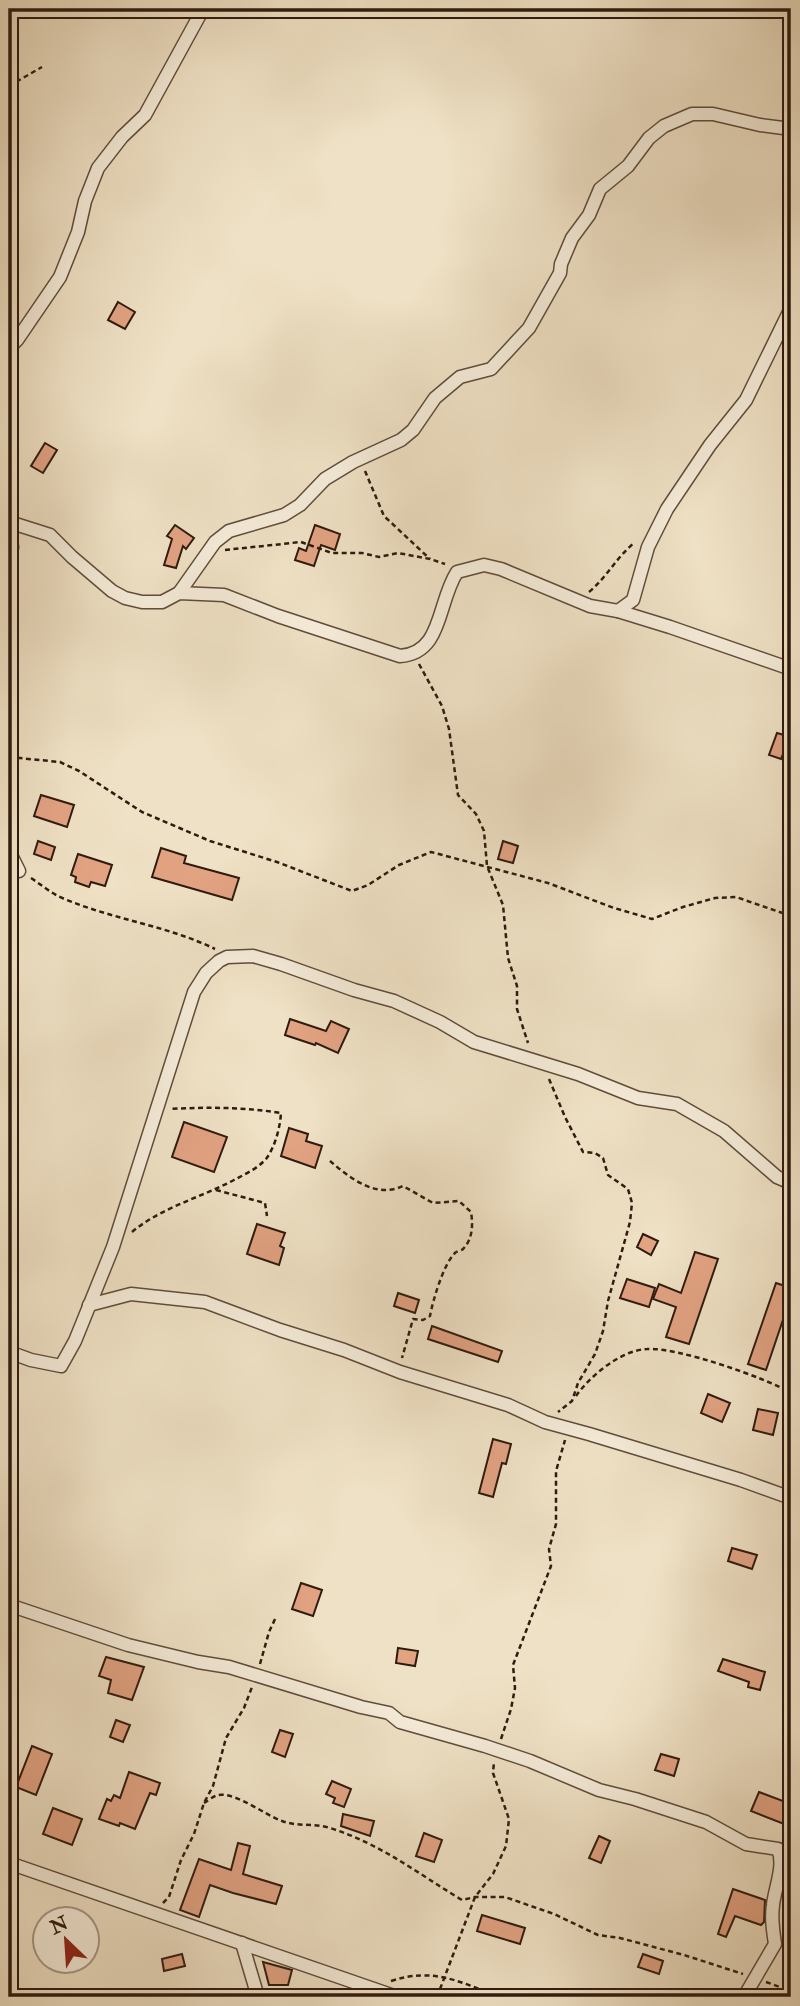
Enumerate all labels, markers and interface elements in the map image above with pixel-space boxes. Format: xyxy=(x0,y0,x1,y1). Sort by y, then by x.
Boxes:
north arrow xyxy=(32,1904,102,1974)
text: N xyxy=(46,1911,73,1940)

